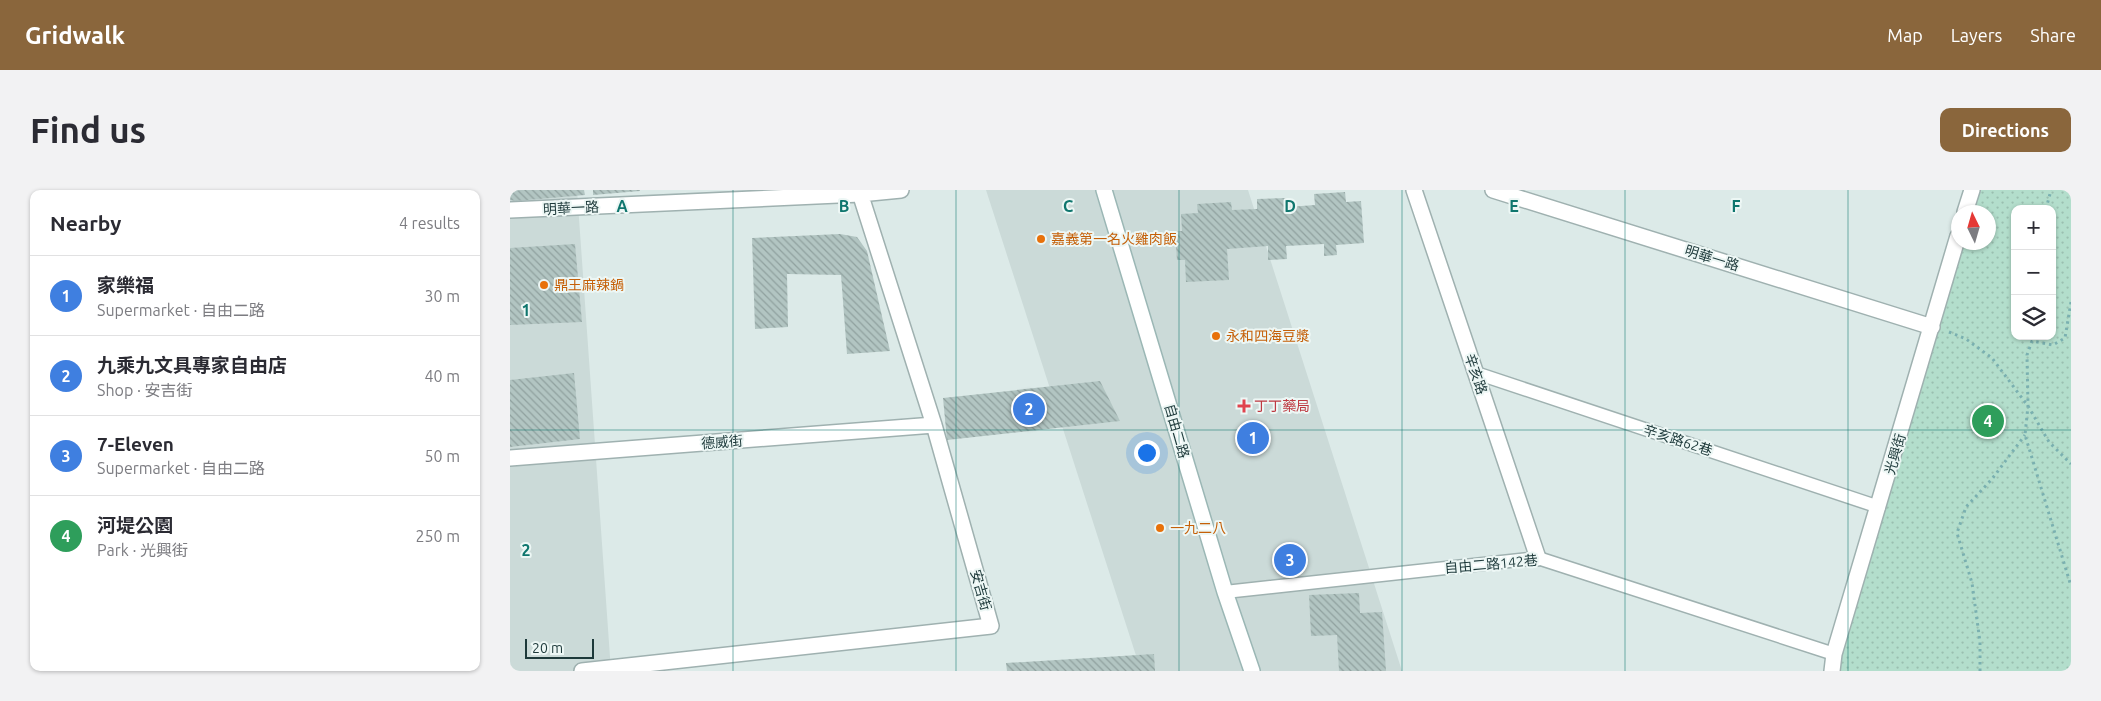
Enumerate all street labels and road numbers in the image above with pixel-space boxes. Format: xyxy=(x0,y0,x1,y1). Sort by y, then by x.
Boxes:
street label: 明華一路 xyxy=(543,199,599,217)
street label: 明華一路 xyxy=(1683,242,1741,274)
street label: 辛亥路 xyxy=(1462,352,1490,396)
street label: 自由二路 xyxy=(1162,402,1192,460)
street label: 辛亥路62巷 xyxy=(1641,421,1715,459)
street label: 光興街 xyxy=(1882,432,1908,476)
street label: 德威街 xyxy=(700,433,744,451)
street label: 自由二路142巷 xyxy=(1444,552,1538,576)
street label: 安吉街 xyxy=(968,568,994,612)

